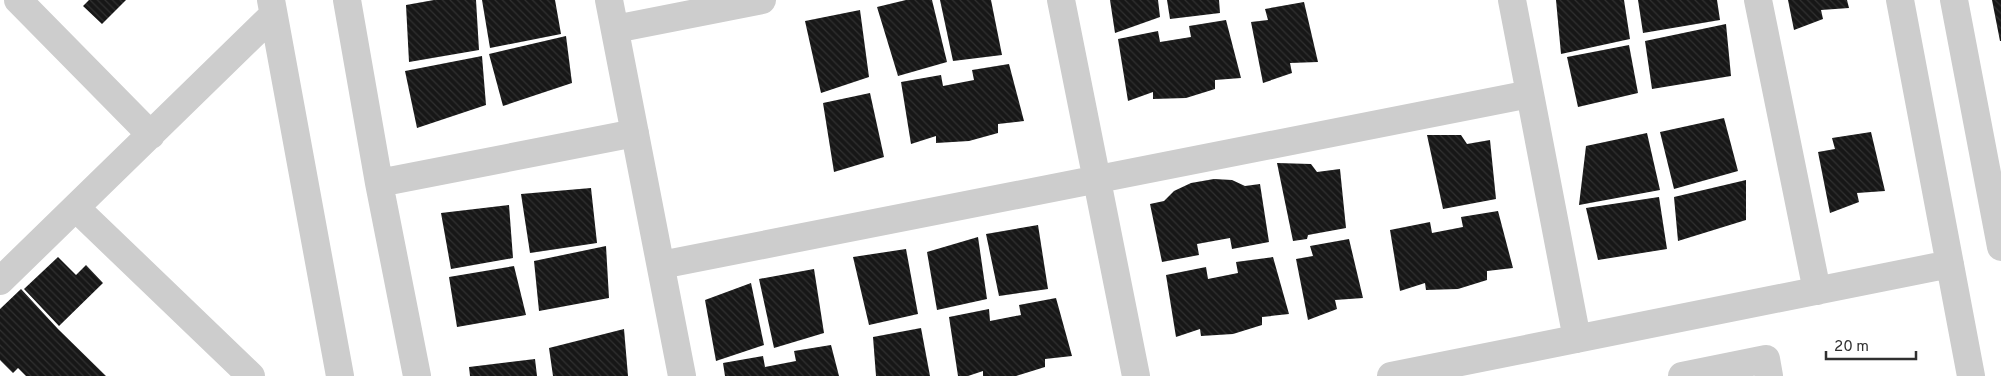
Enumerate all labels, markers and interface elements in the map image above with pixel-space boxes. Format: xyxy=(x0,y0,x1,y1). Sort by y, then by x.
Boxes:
scale bar xyxy=(1826,328,1916,360)
text: 20 m xyxy=(1834,338,1869,357)

